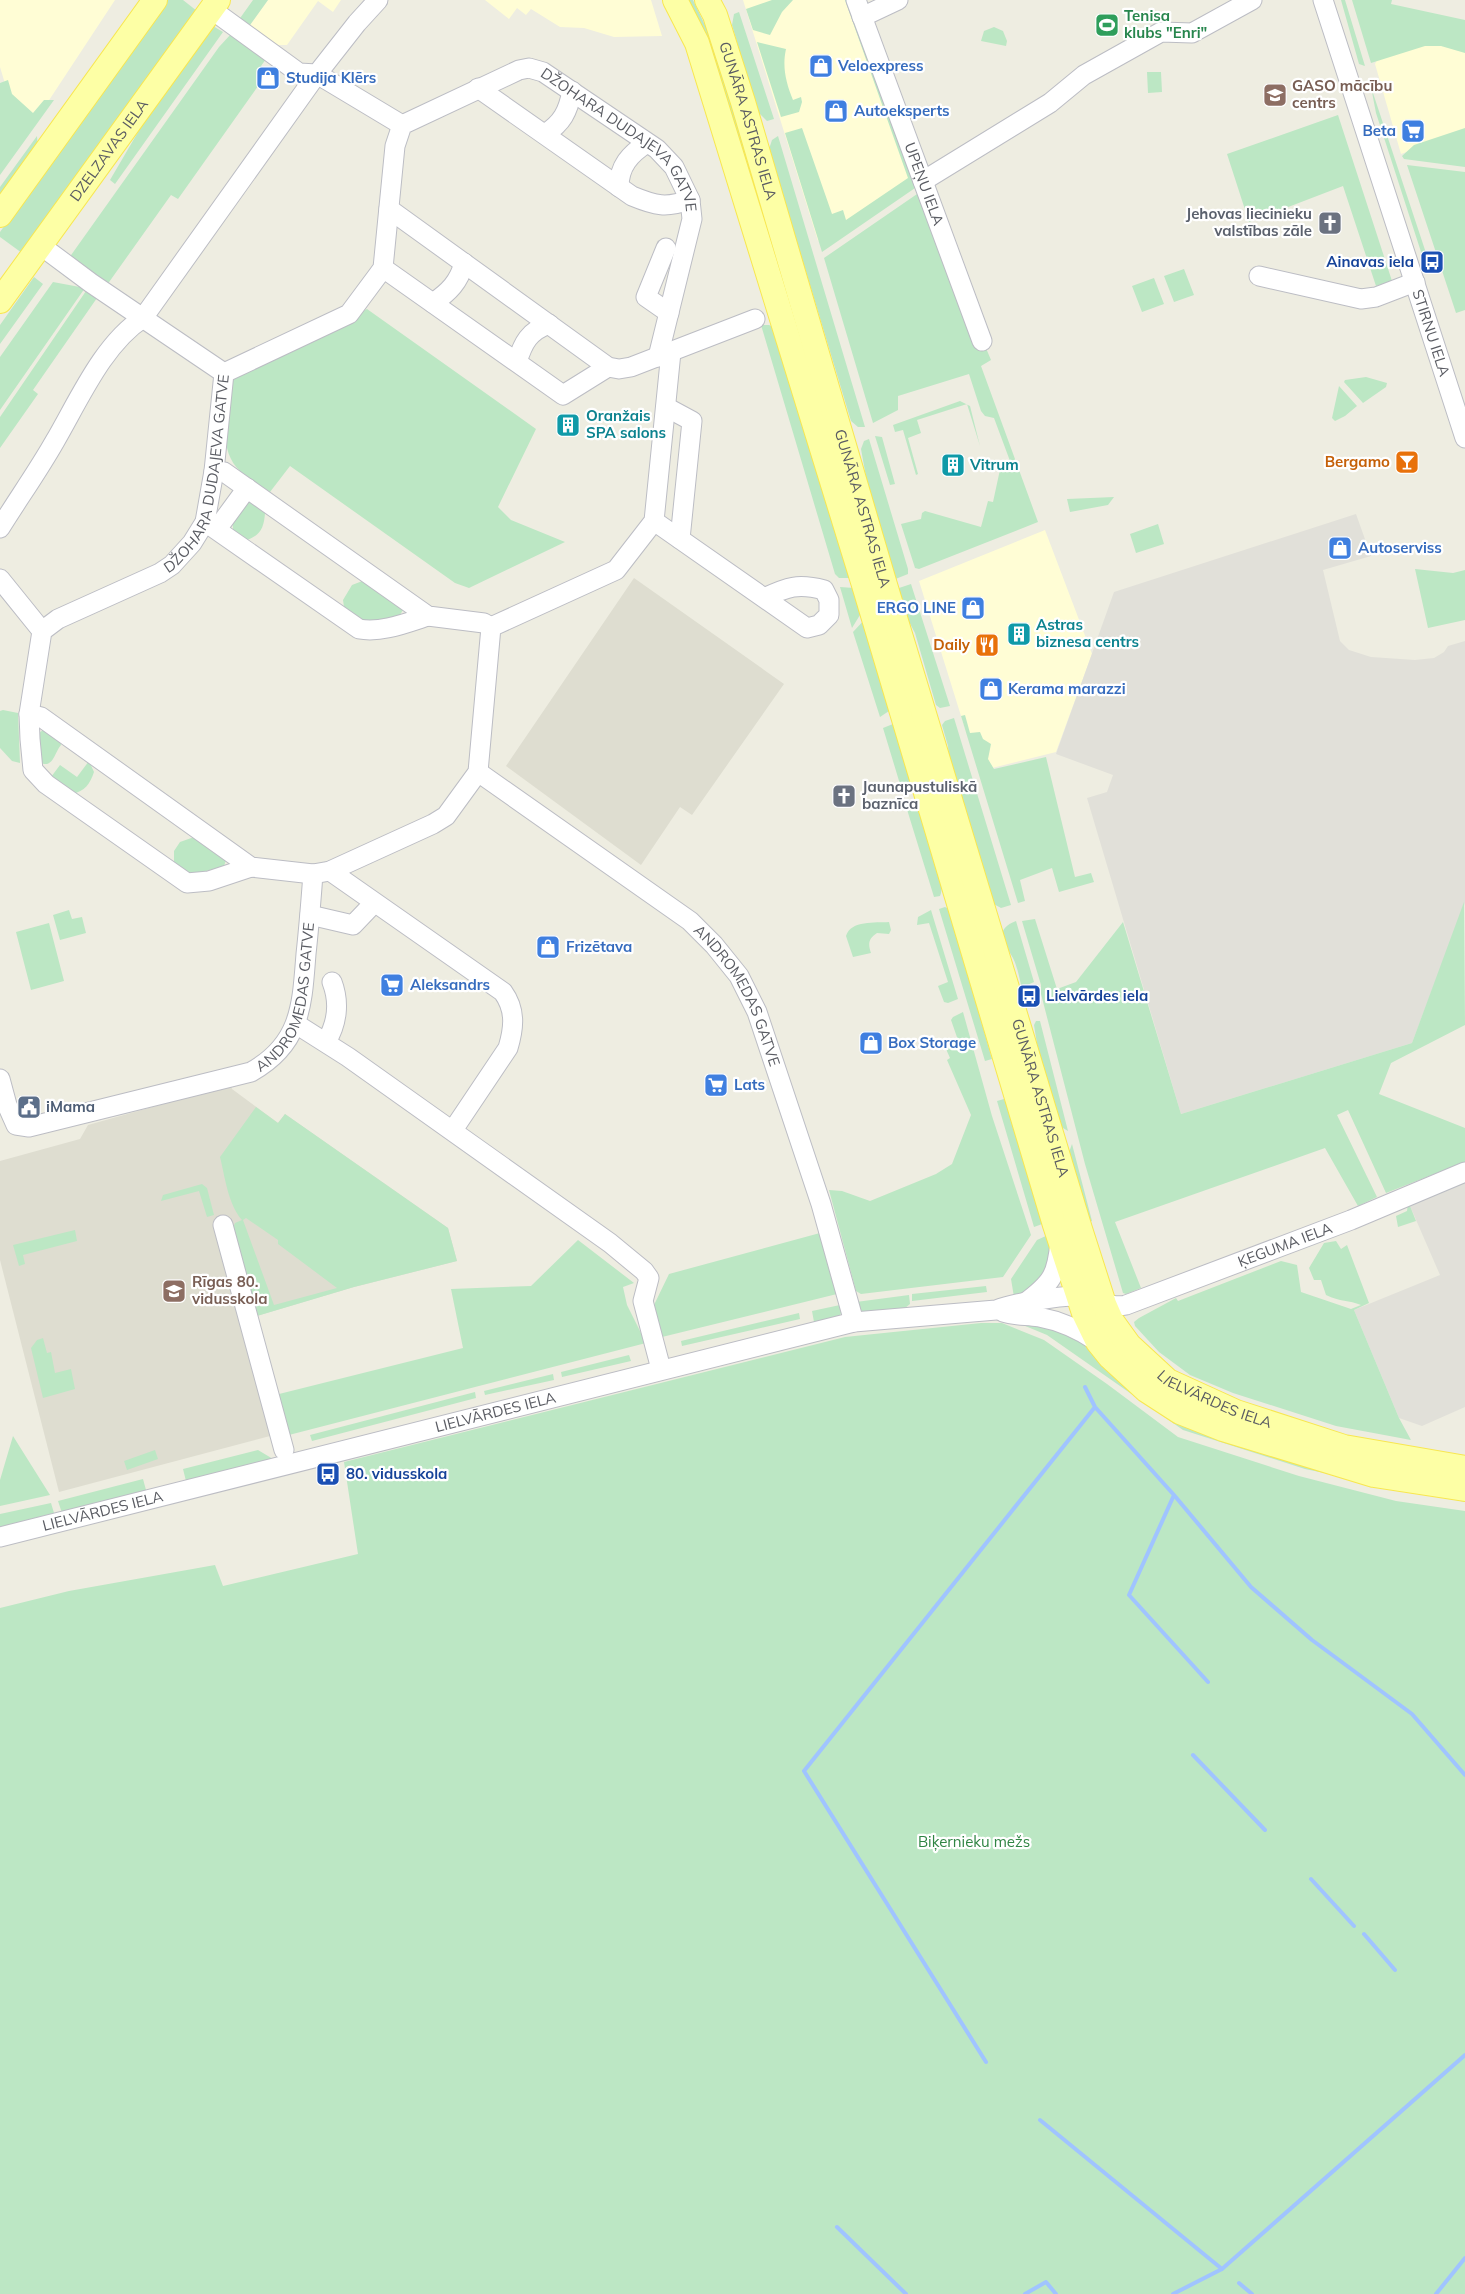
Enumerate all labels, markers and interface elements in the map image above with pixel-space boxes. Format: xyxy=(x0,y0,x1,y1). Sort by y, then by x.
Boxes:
place label: Tenisa klubs "Enri" xyxy=(1124,6,1207,42)
sports icon: Tenisa klubs "Enri" xyxy=(1094,12,1120,38)
street label: GUNĀRA ASTRAS IELA xyxy=(715,39,781,202)
shop icon: Veloexpress xyxy=(808,53,834,79)
place label: Veloexpress xyxy=(837,56,924,75)
street label: DŽOHARA DUDAJEVA GATVE xyxy=(537,63,701,213)
shop icon: Studija Klērs xyxy=(255,65,281,91)
place label: Studija Klērs xyxy=(286,68,376,87)
place label: GASO mācību centrs xyxy=(1292,76,1392,112)
school or university icon: GASO mācību centrs xyxy=(1262,82,1288,108)
street label: DZELZAVAS IELA xyxy=(65,95,152,205)
shop icon: Autoeksperts xyxy=(823,98,849,124)
place label: Autoeksperts xyxy=(854,101,950,120)
supermarket icon: Beta xyxy=(1400,118,1426,144)
place label: Beta xyxy=(1362,121,1396,140)
street label: UPEŅU IELA xyxy=(900,139,948,228)
place label: Jehovas liecinieku valstības zāle xyxy=(1186,204,1312,240)
church icon: Jehovas liecinieku valstības zāle xyxy=(1317,210,1343,236)
bus stop icon: Ainavas iela xyxy=(1419,249,1445,275)
place label: Ainavas iela xyxy=(1326,252,1414,271)
street label: STIRNU IELA xyxy=(1408,287,1454,379)
street label: DŽOHARA DUDAJEVA GATVE xyxy=(160,373,233,577)
place label: Oranžais SPA salons xyxy=(586,406,666,442)
building icon: Oranžais SPA salons xyxy=(555,412,581,438)
street label: GUNĀRA ASTRAS IELA xyxy=(831,427,895,590)
bar icon: Bergamo xyxy=(1394,449,1420,475)
building icon: Vitrum xyxy=(940,452,966,478)
place label: Bergamo xyxy=(1325,452,1390,471)
place label: Vitrum xyxy=(969,455,1019,474)
shop icon: Autoserviss xyxy=(1327,535,1353,561)
place label: Autoserviss xyxy=(1358,538,1442,557)
shop icon: ERGO LINE xyxy=(960,595,986,621)
place label: ERGO LINE xyxy=(877,598,956,617)
place label: Astras biznesa centrs xyxy=(1036,615,1139,651)
building icon: Astras biznesa centrs xyxy=(1006,621,1032,647)
restaurant icon: Daily xyxy=(974,632,1000,658)
place label: Daily xyxy=(933,635,971,654)
shop icon: Kerama marazzi xyxy=(978,676,1004,702)
place label: Kerama marazzi xyxy=(1008,679,1126,698)
place label: Jaunapustuliskā baznīca xyxy=(862,777,977,813)
church icon: Jaunapustuliskā baznīca xyxy=(831,783,857,809)
street label: ANDROMEDAS GATVE xyxy=(690,920,784,1069)
street label: ANDROMEDAS GATVE xyxy=(252,921,318,1076)
shop icon: Frizētava xyxy=(535,934,561,960)
place label: Frizētava xyxy=(566,937,632,956)
supermarket icon: Aleksandrs xyxy=(379,972,405,998)
place label: Aleksandrs xyxy=(410,975,490,994)
bus stop icon: Lielvārdes iela xyxy=(1016,983,1042,1009)
place label: Lielvārdes iela xyxy=(1046,986,1148,1005)
street label: GUNĀRA ASTRAS IELA xyxy=(1008,1017,1074,1179)
shop icon: Box Storage xyxy=(858,1030,884,1056)
place label: Box Storage xyxy=(888,1033,976,1052)
supermarket icon: Lats xyxy=(703,1072,729,1098)
place label: Lats xyxy=(734,1075,765,1094)
public building icon: iMama xyxy=(16,1094,42,1120)
place label: iMama xyxy=(46,1097,95,1116)
street label: ĶEGUMA IELA xyxy=(1235,1218,1335,1271)
place label: Rīgas 80. vidusskola xyxy=(191,1272,268,1308)
school or university icon: Rīgas 80. vidusskola xyxy=(161,1278,187,1304)
street label: LIELVĀRDES IELA xyxy=(1153,1366,1274,1432)
street label: LIELVĀRDES IELA xyxy=(433,1387,558,1436)
bus stop icon: 80. vidusskola xyxy=(315,1461,341,1487)
place label: 80. vidusskola xyxy=(346,1464,447,1483)
street label: LIELVĀRDES IELA xyxy=(40,1486,165,1535)
park label: Biķernieku mežs xyxy=(918,1832,1030,1851)

